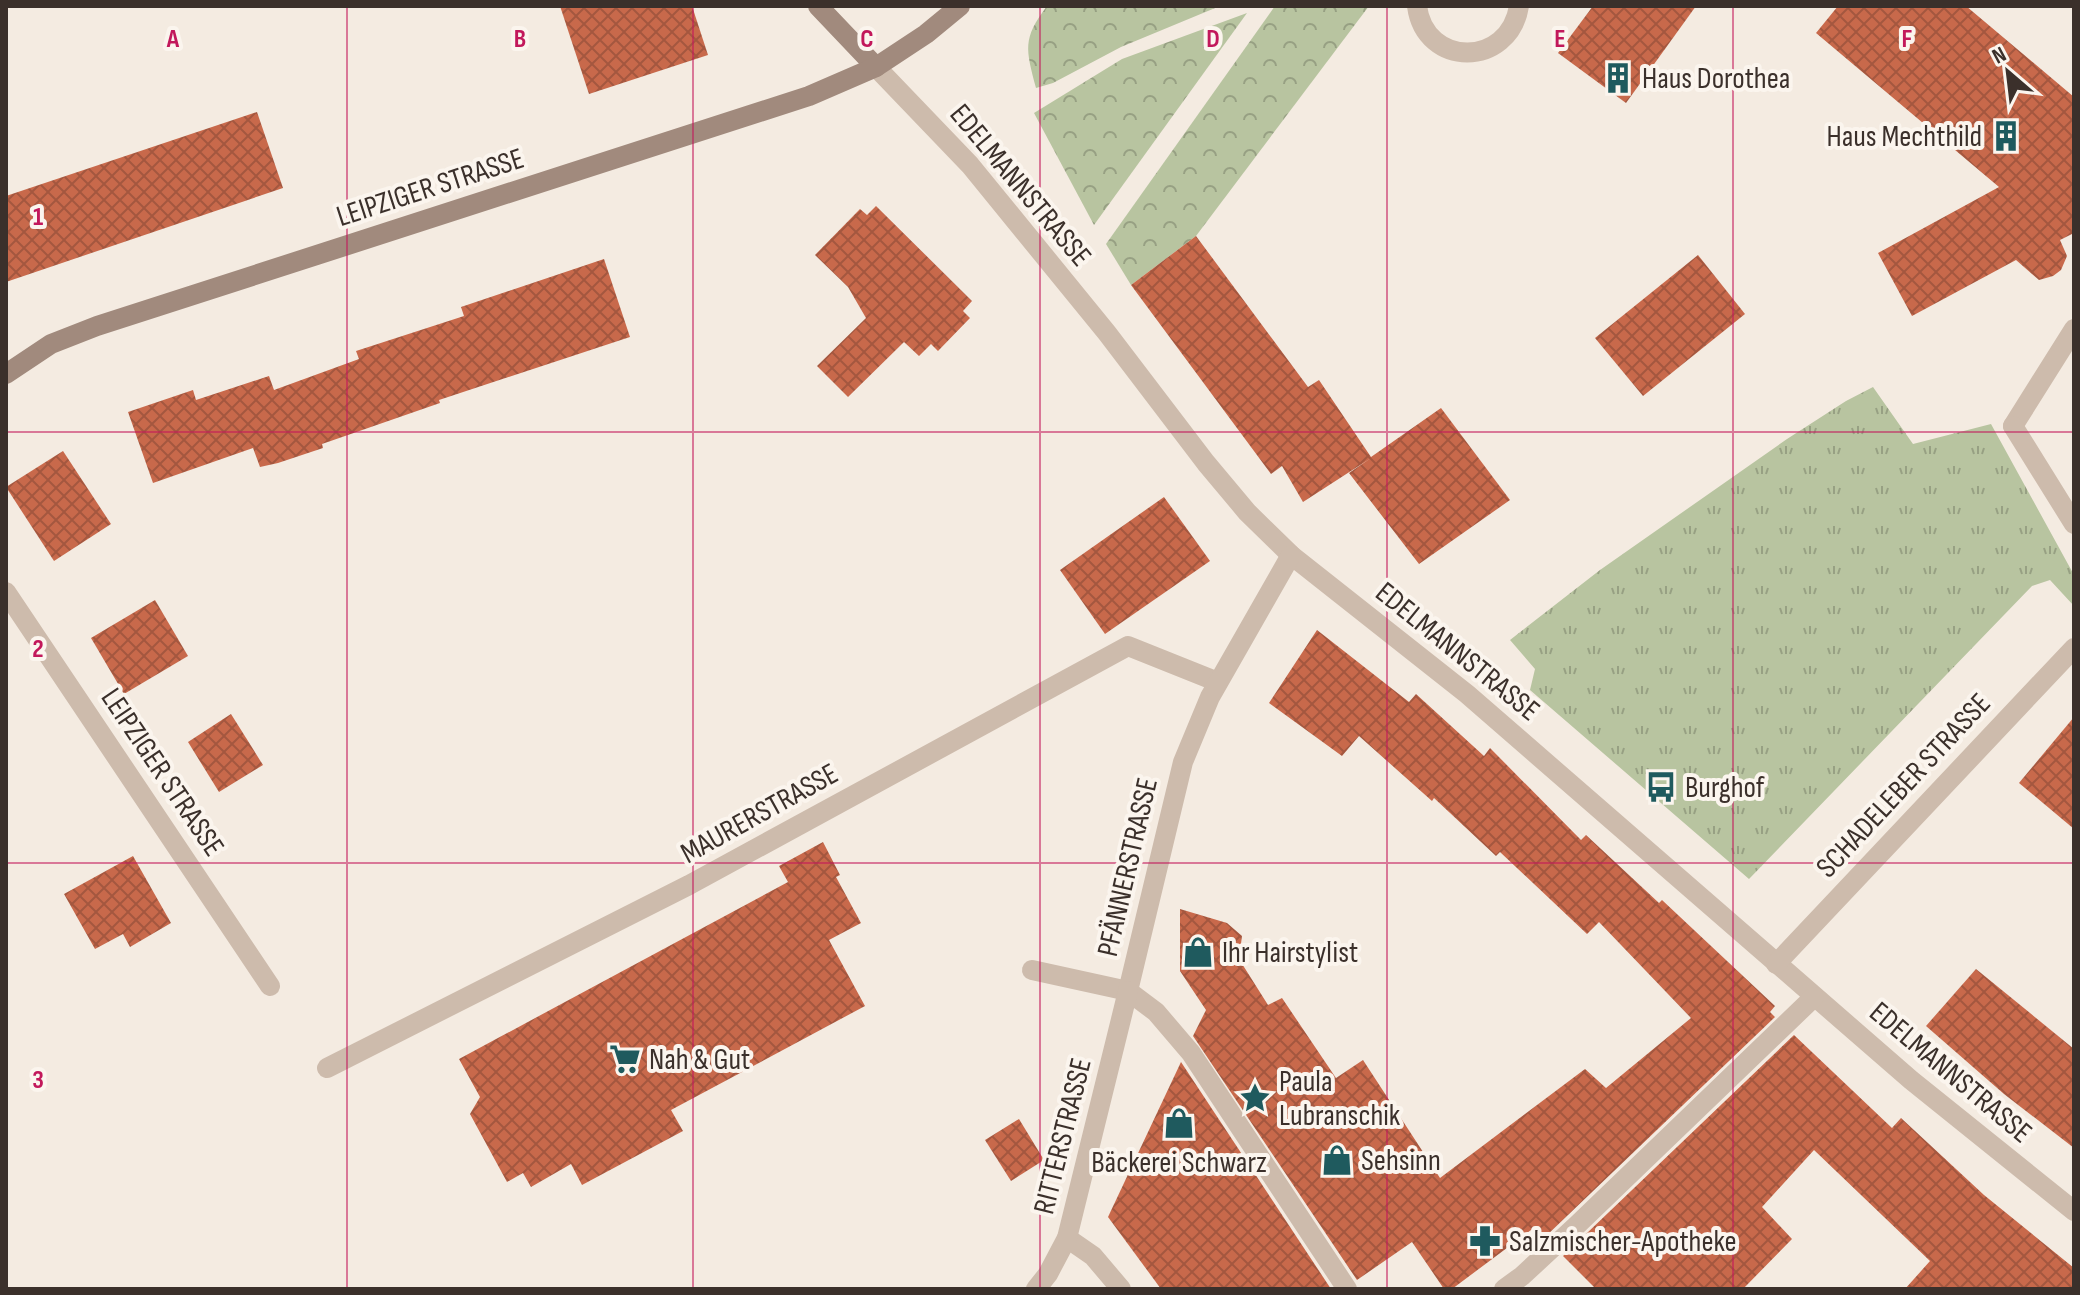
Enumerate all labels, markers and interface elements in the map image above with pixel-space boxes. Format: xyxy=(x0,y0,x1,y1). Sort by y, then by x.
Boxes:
text: A xyxy=(166,24,180,55)
text: B xyxy=(514,24,526,55)
text: C xyxy=(860,24,874,55)
text: D xyxy=(1206,24,1220,55)
text: E xyxy=(1554,24,1566,55)
text: F xyxy=(1902,24,1913,55)
north arrow xyxy=(1968,32,2048,112)
text: N xyxy=(1988,41,2011,70)
building icon: Haus Dorothea xyxy=(1601,61,1635,95)
place label: Haus Dorothea xyxy=(1642,61,1790,97)
street label: EDELMANNSTRASSE xyxy=(942,97,1099,274)
place label: Haus Mechthild xyxy=(1827,119,1982,155)
building icon: Haus Mechthild xyxy=(1989,119,2023,153)
street label: LEIPZIGER STRASSE xyxy=(332,141,529,235)
text: 1 xyxy=(33,202,43,233)
street label: EDELMANNSTRASSE xyxy=(1368,575,1547,729)
text: 2 xyxy=(32,634,44,665)
street label: LEIPZIGER STRASSE xyxy=(93,682,232,863)
street label: SCHADELEBER STRASSE xyxy=(1809,686,1998,885)
street label: MAURERSTRASSE xyxy=(675,756,844,872)
bus stop icon: Burghof xyxy=(1644,770,1678,804)
place label: Burghof xyxy=(1685,770,1765,806)
street label: PFÄNNERSTRASSE xyxy=(1090,774,1166,960)
shop icon: Ihr Hairstylist xyxy=(1181,935,1215,969)
place label: Ihr Hairstylist xyxy=(1222,935,1358,971)
street label: EDELMANNSTRASSE xyxy=(1862,994,2039,1151)
supermarket icon: Nah & Gut xyxy=(608,1042,642,1076)
place label: Nah & Gut xyxy=(649,1042,750,1078)
street label: RITTERSTRASSE xyxy=(1026,1055,1100,1218)
place label: Paula Lubranschik xyxy=(1279,1064,1401,1134)
text: 3 xyxy=(32,1065,44,1096)
place icon: Paula Lubranschik xyxy=(1238,1081,1272,1115)
shop icon: Bäckerei Schwarz xyxy=(1162,1106,1196,1140)
shop icon: Sehsinn xyxy=(1320,1143,1354,1177)
place label: Sehsinn xyxy=(1361,1143,1441,1179)
place label: Bäckerei Schwarz xyxy=(1091,1145,1267,1181)
pharmacy icon: Salzmischer-Apotheke xyxy=(1468,1224,1502,1258)
place label: Salzmischer-Apotheke xyxy=(1509,1224,1737,1260)

